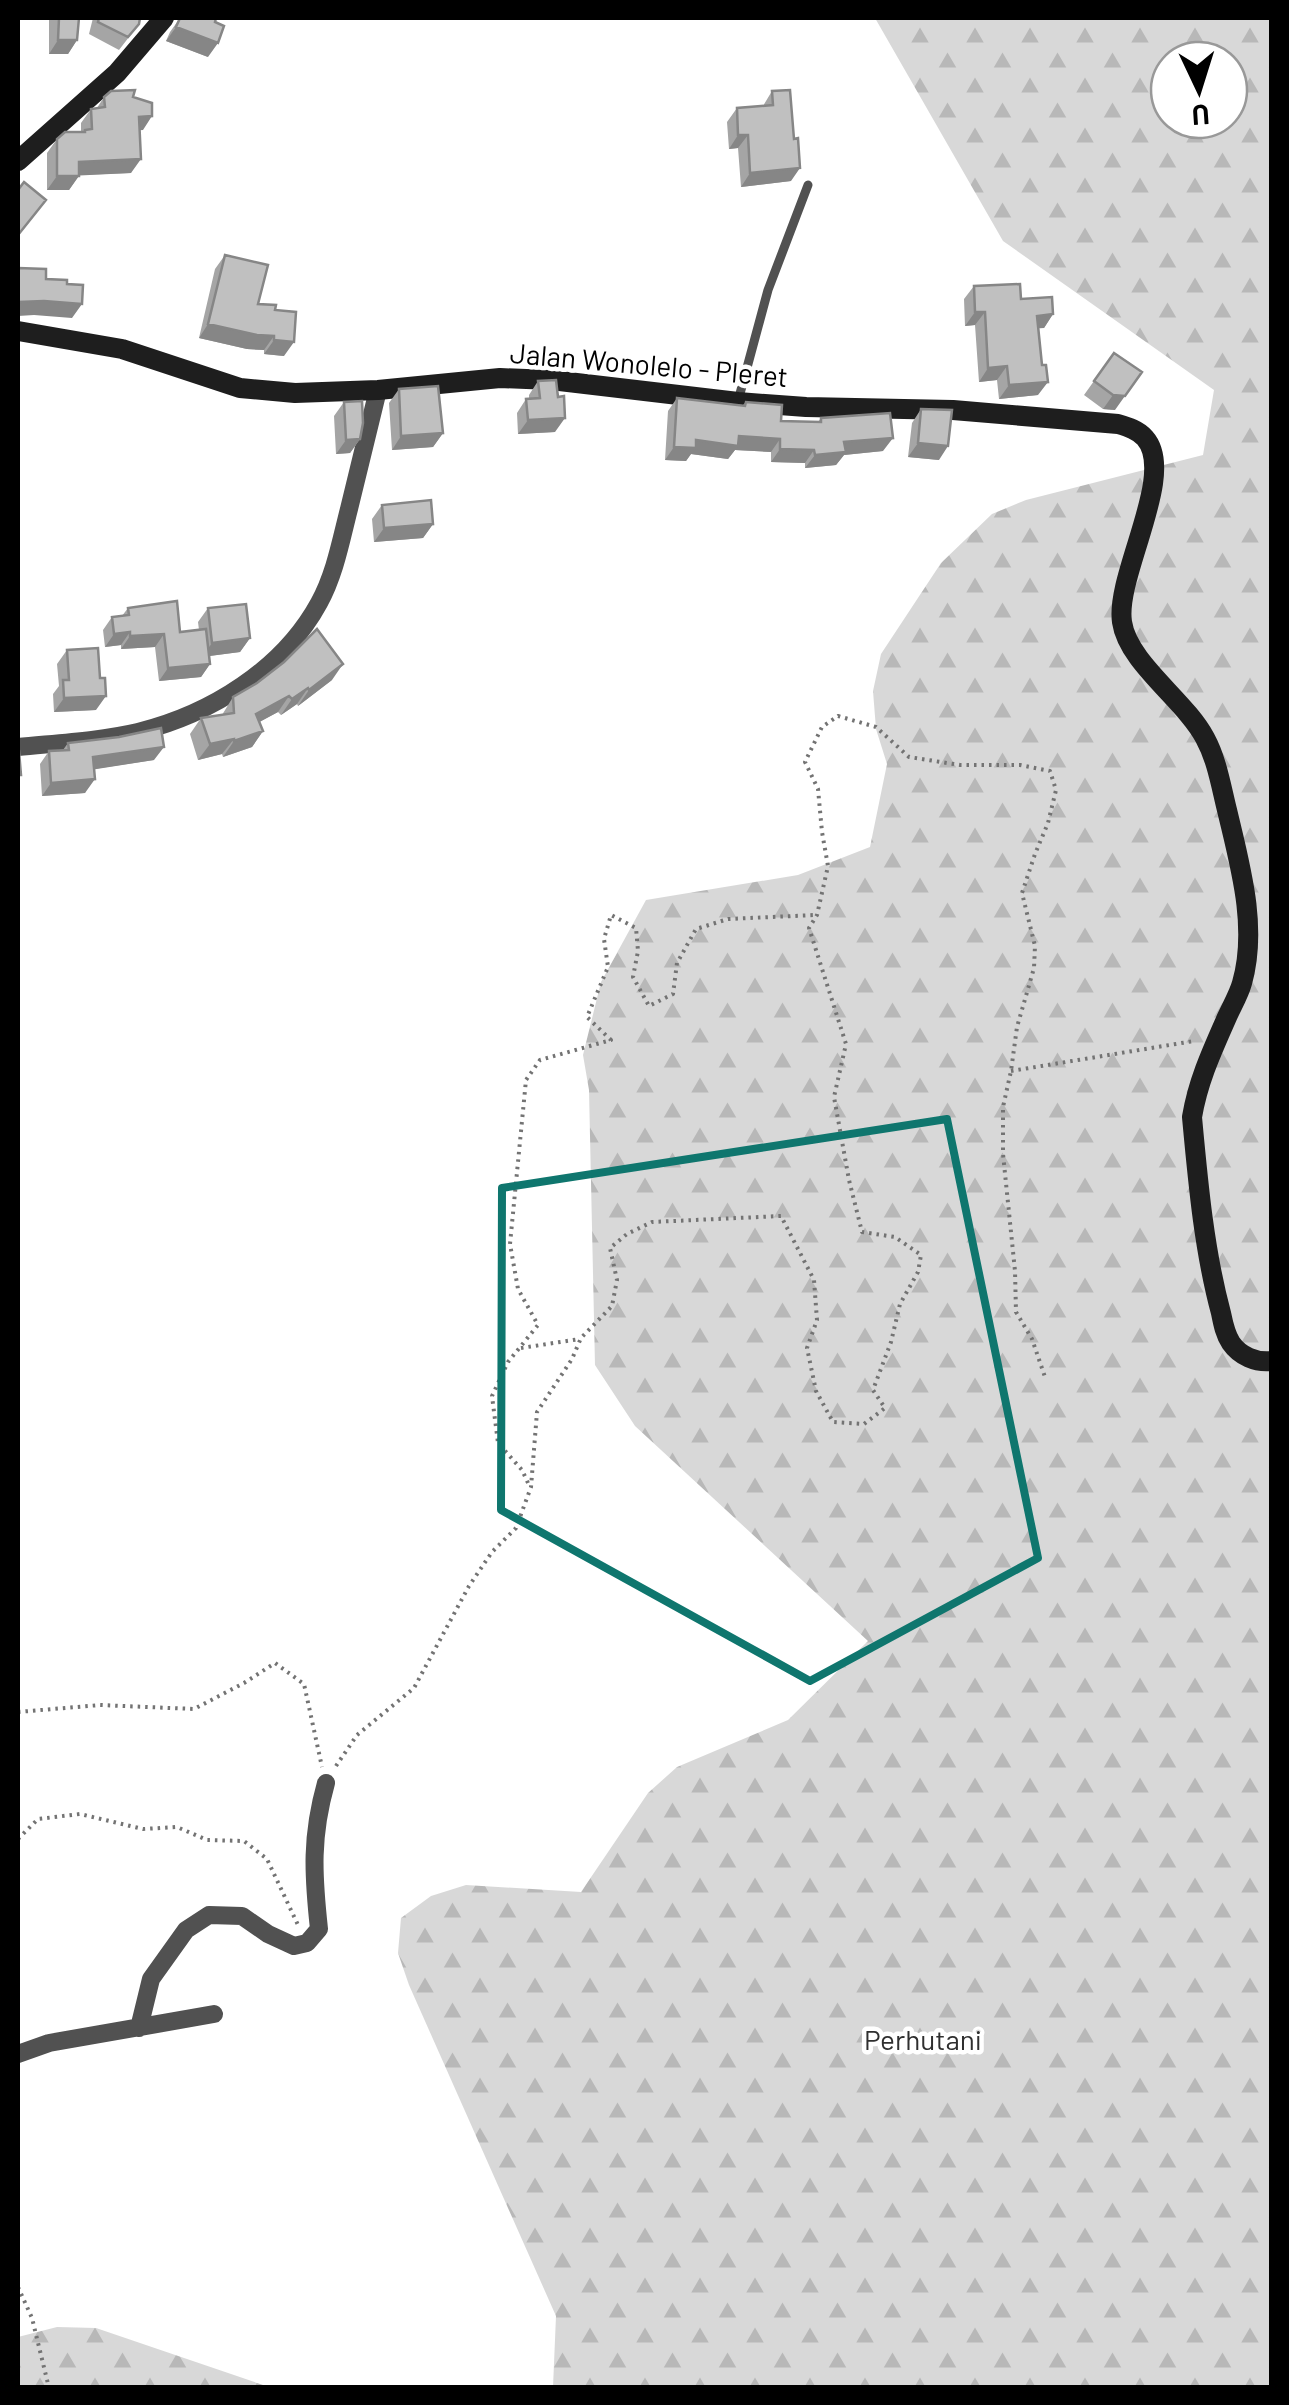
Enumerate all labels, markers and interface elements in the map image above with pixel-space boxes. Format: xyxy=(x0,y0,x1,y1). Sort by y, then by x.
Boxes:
north arrow xyxy=(1149,40,1249,140)
text: U xyxy=(1191,98,1211,134)
street label: Jalan Wonolelo - Pleret xyxy=(509,335,789,393)
park label: Perhutani xyxy=(864,2022,982,2056)

